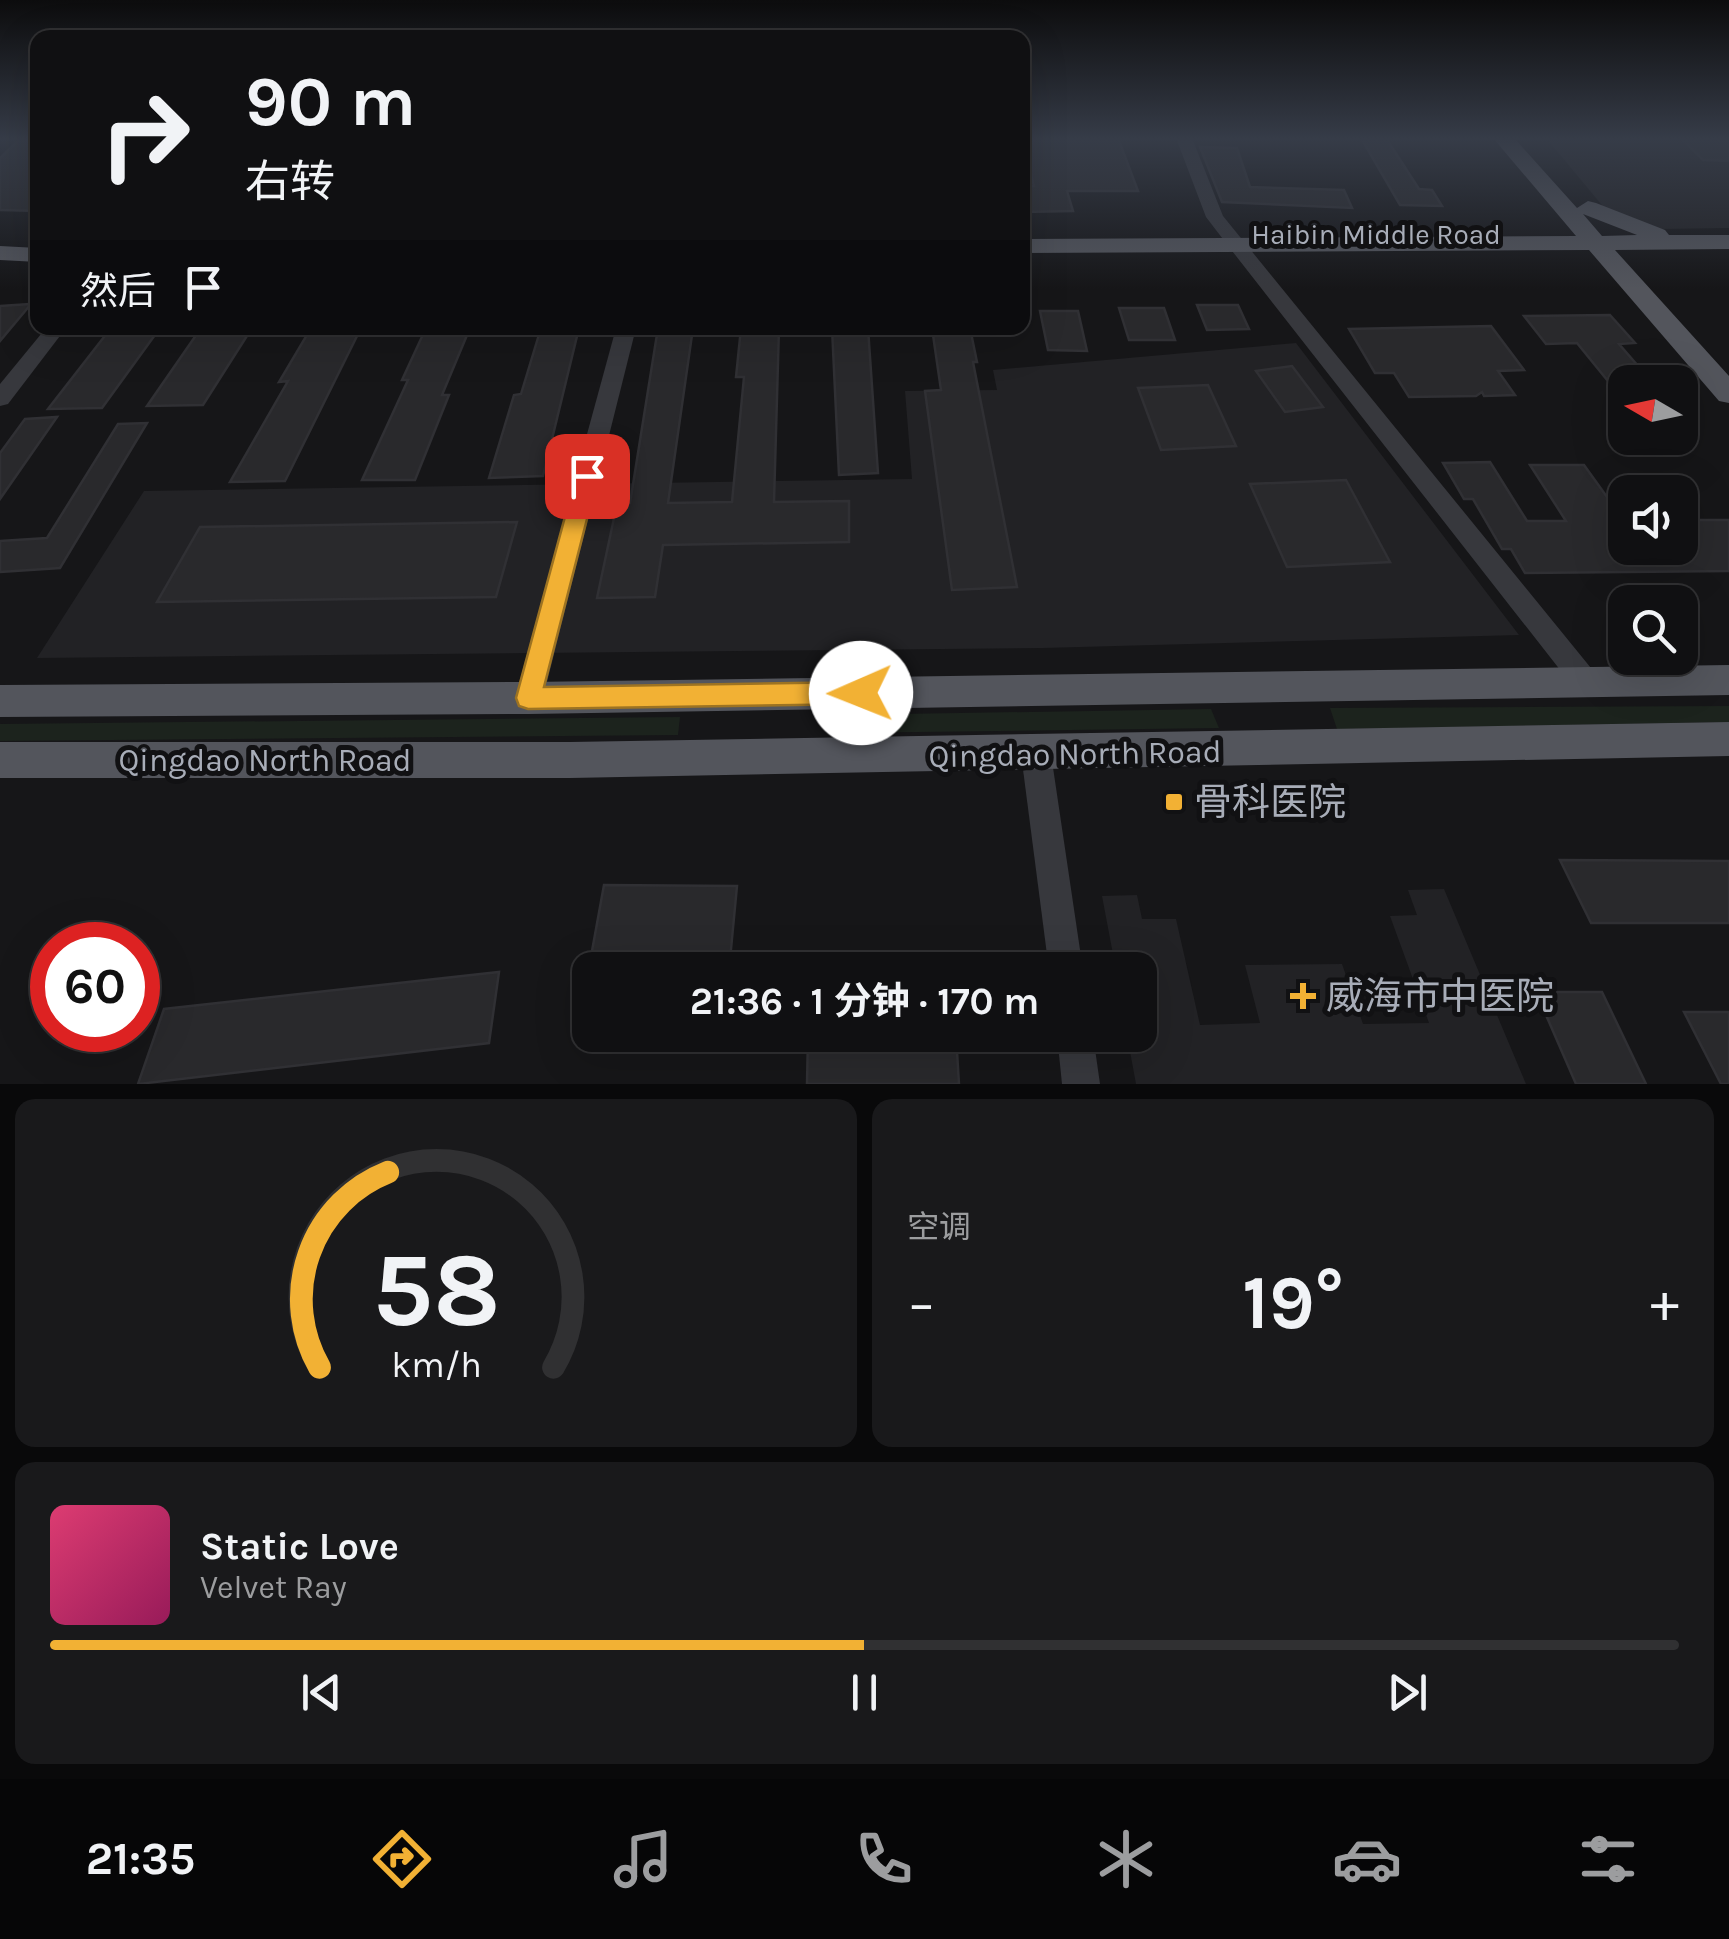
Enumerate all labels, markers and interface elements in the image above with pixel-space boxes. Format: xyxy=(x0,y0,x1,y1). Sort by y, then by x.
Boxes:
text: 90 m xyxy=(245,61,416,143)
icon: right xyxy=(80,70,210,200)
text: 右转 xyxy=(245,156,335,208)
street label: Haibin Middle Road xyxy=(1251,218,1501,251)
icon: arrive xyxy=(176,260,231,315)
text: 然后 xyxy=(80,269,156,314)
north arrow xyxy=(1608,365,1698,455)
map controls xyxy=(1608,365,1698,675)
pin xyxy=(545,434,630,519)
icon: arrive xyxy=(560,449,615,504)
button: sound xyxy=(1608,475,1698,565)
button: search xyxy=(1608,585,1698,675)
position arrow xyxy=(809,641,913,745)
street label: Qingdao North Road xyxy=(928,733,1222,775)
street label: Qingdao North Road xyxy=(119,742,411,779)
place label: 骨科医院 xyxy=(1194,780,1346,825)
marker: 骨科医院 xyxy=(1163,791,1185,813)
speed limit sign: 60 xyxy=(30,922,160,1052)
place label: 威海市中医院 xyxy=(1326,974,1554,1019)
text: 21:36 · 1 分钟 · 170 m xyxy=(690,979,1039,1024)
marker: 威海市中医院 xyxy=(1290,983,1316,1009)
text: 空调 xyxy=(907,1209,971,1246)
text: 58 xyxy=(372,1230,500,1351)
text: 19° xyxy=(1242,1259,1344,1347)
text: − xyxy=(907,1271,936,1335)
text: + xyxy=(1650,1271,1679,1335)
text: km/h xyxy=(391,1344,481,1386)
text: Static Love xyxy=(200,1524,399,1569)
text: Velvet Ray xyxy=(200,1569,347,1606)
icon: previous xyxy=(294,1665,349,1720)
icon: pause xyxy=(837,1665,892,1720)
icon: next xyxy=(1380,1665,1435,1720)
icon: directions xyxy=(367,1824,437,1894)
icon: music xyxy=(608,1824,678,1894)
icon: phone xyxy=(849,1824,919,1894)
icon: climate xyxy=(1091,1824,1161,1894)
icon: car xyxy=(1332,1824,1402,1894)
icon: filters xyxy=(1573,1824,1643,1894)
text: 21:35 xyxy=(86,1833,195,1885)

